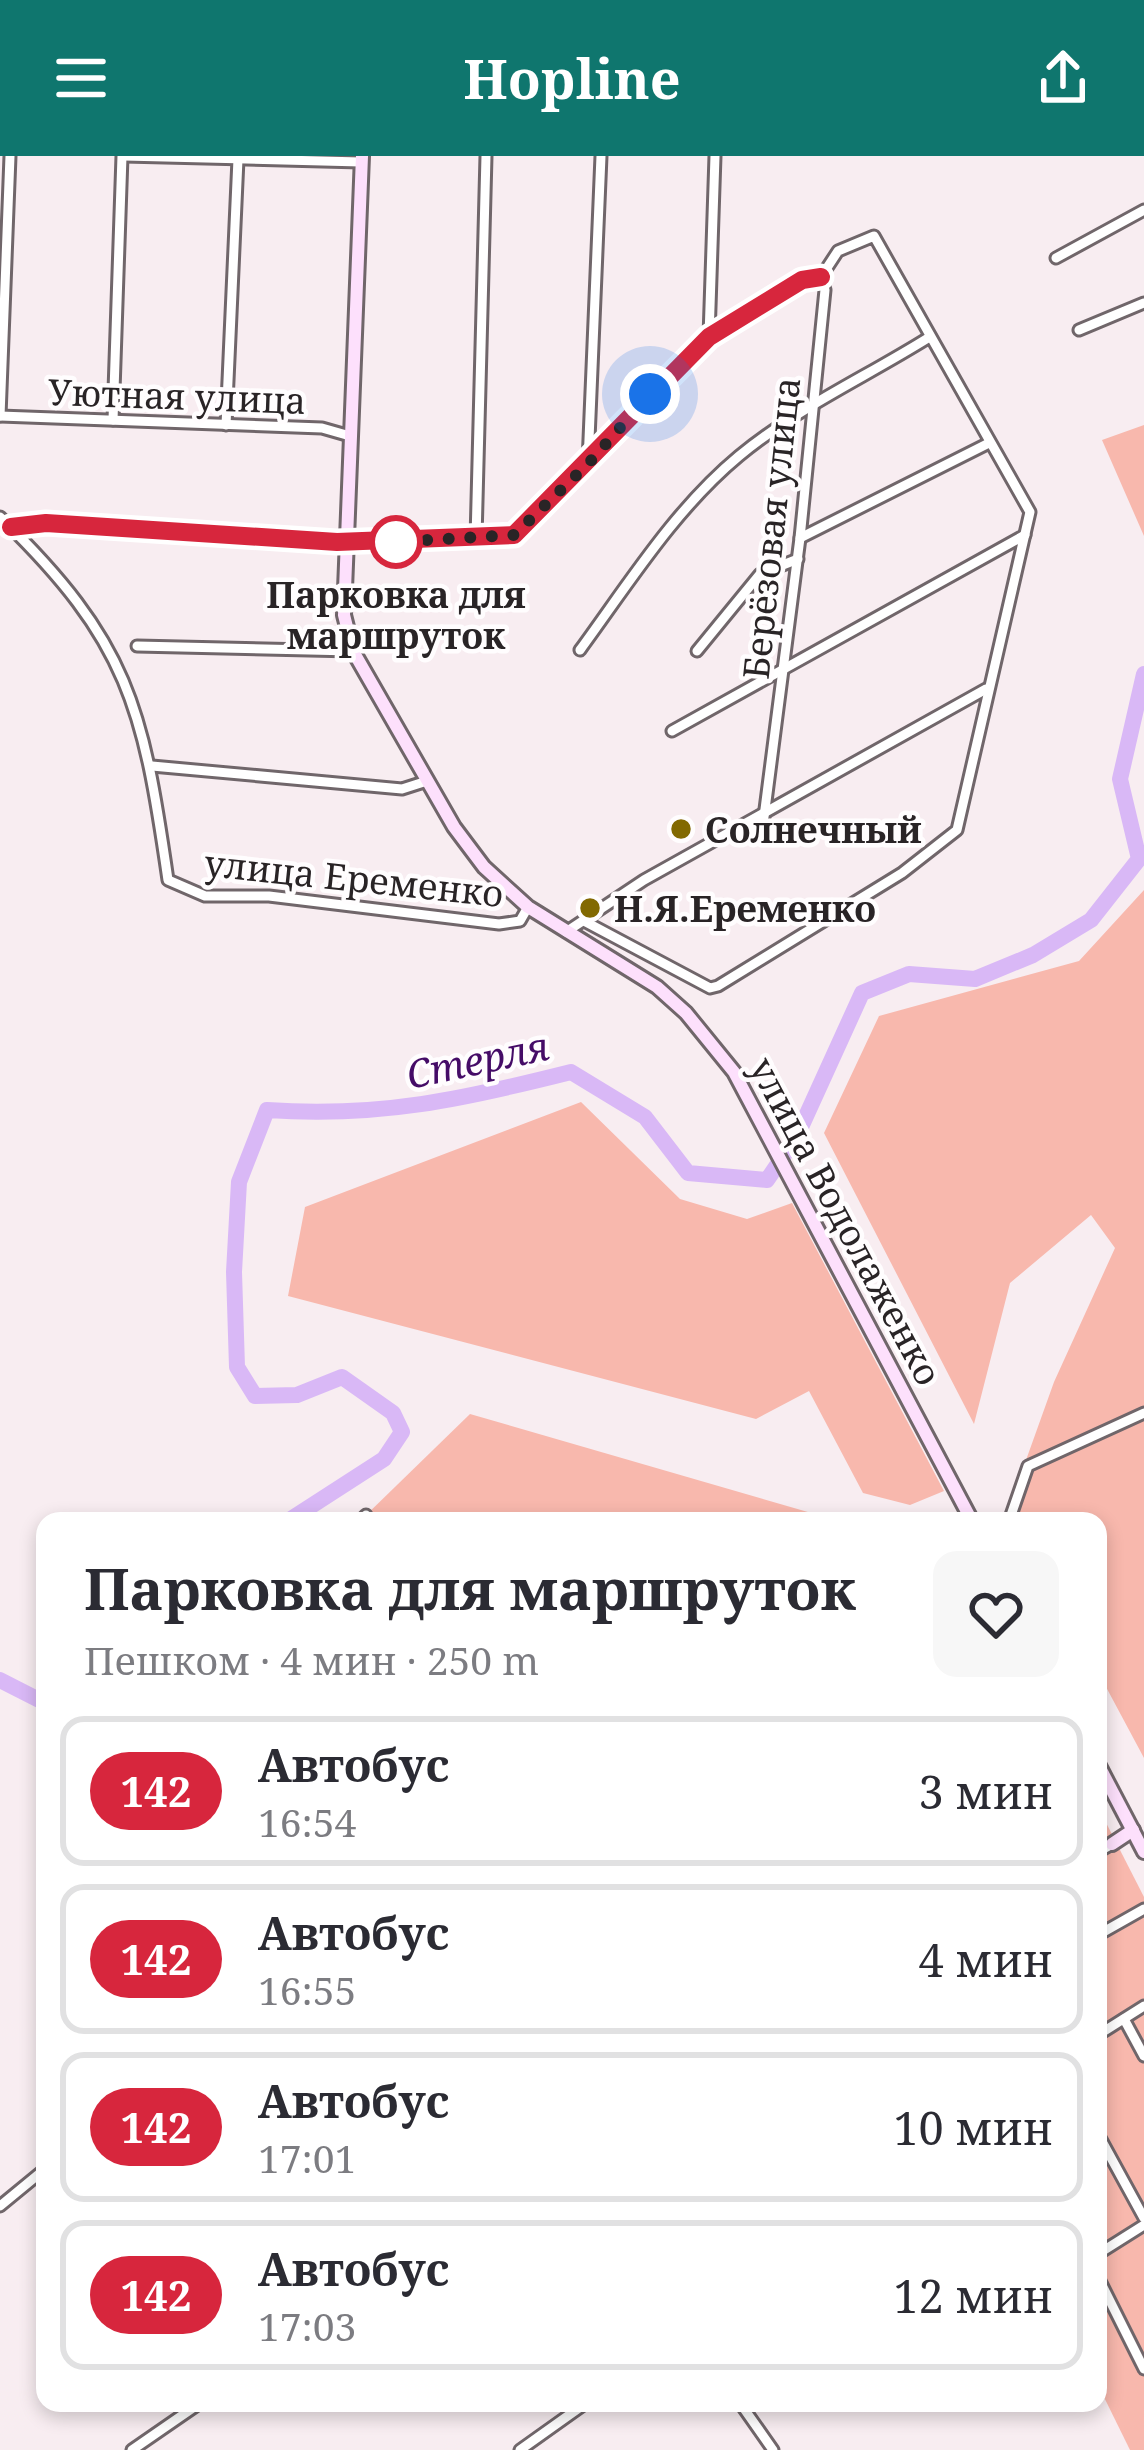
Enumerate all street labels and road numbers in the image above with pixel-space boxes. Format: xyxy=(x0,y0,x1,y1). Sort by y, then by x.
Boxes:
street label: Уютная улица xyxy=(47,367,307,425)
street label: Берёзовая улица xyxy=(731,375,811,681)
street label: улица Еременко xyxy=(202,838,506,918)
street label: улица Водолаженко xyxy=(739,1048,953,1394)

